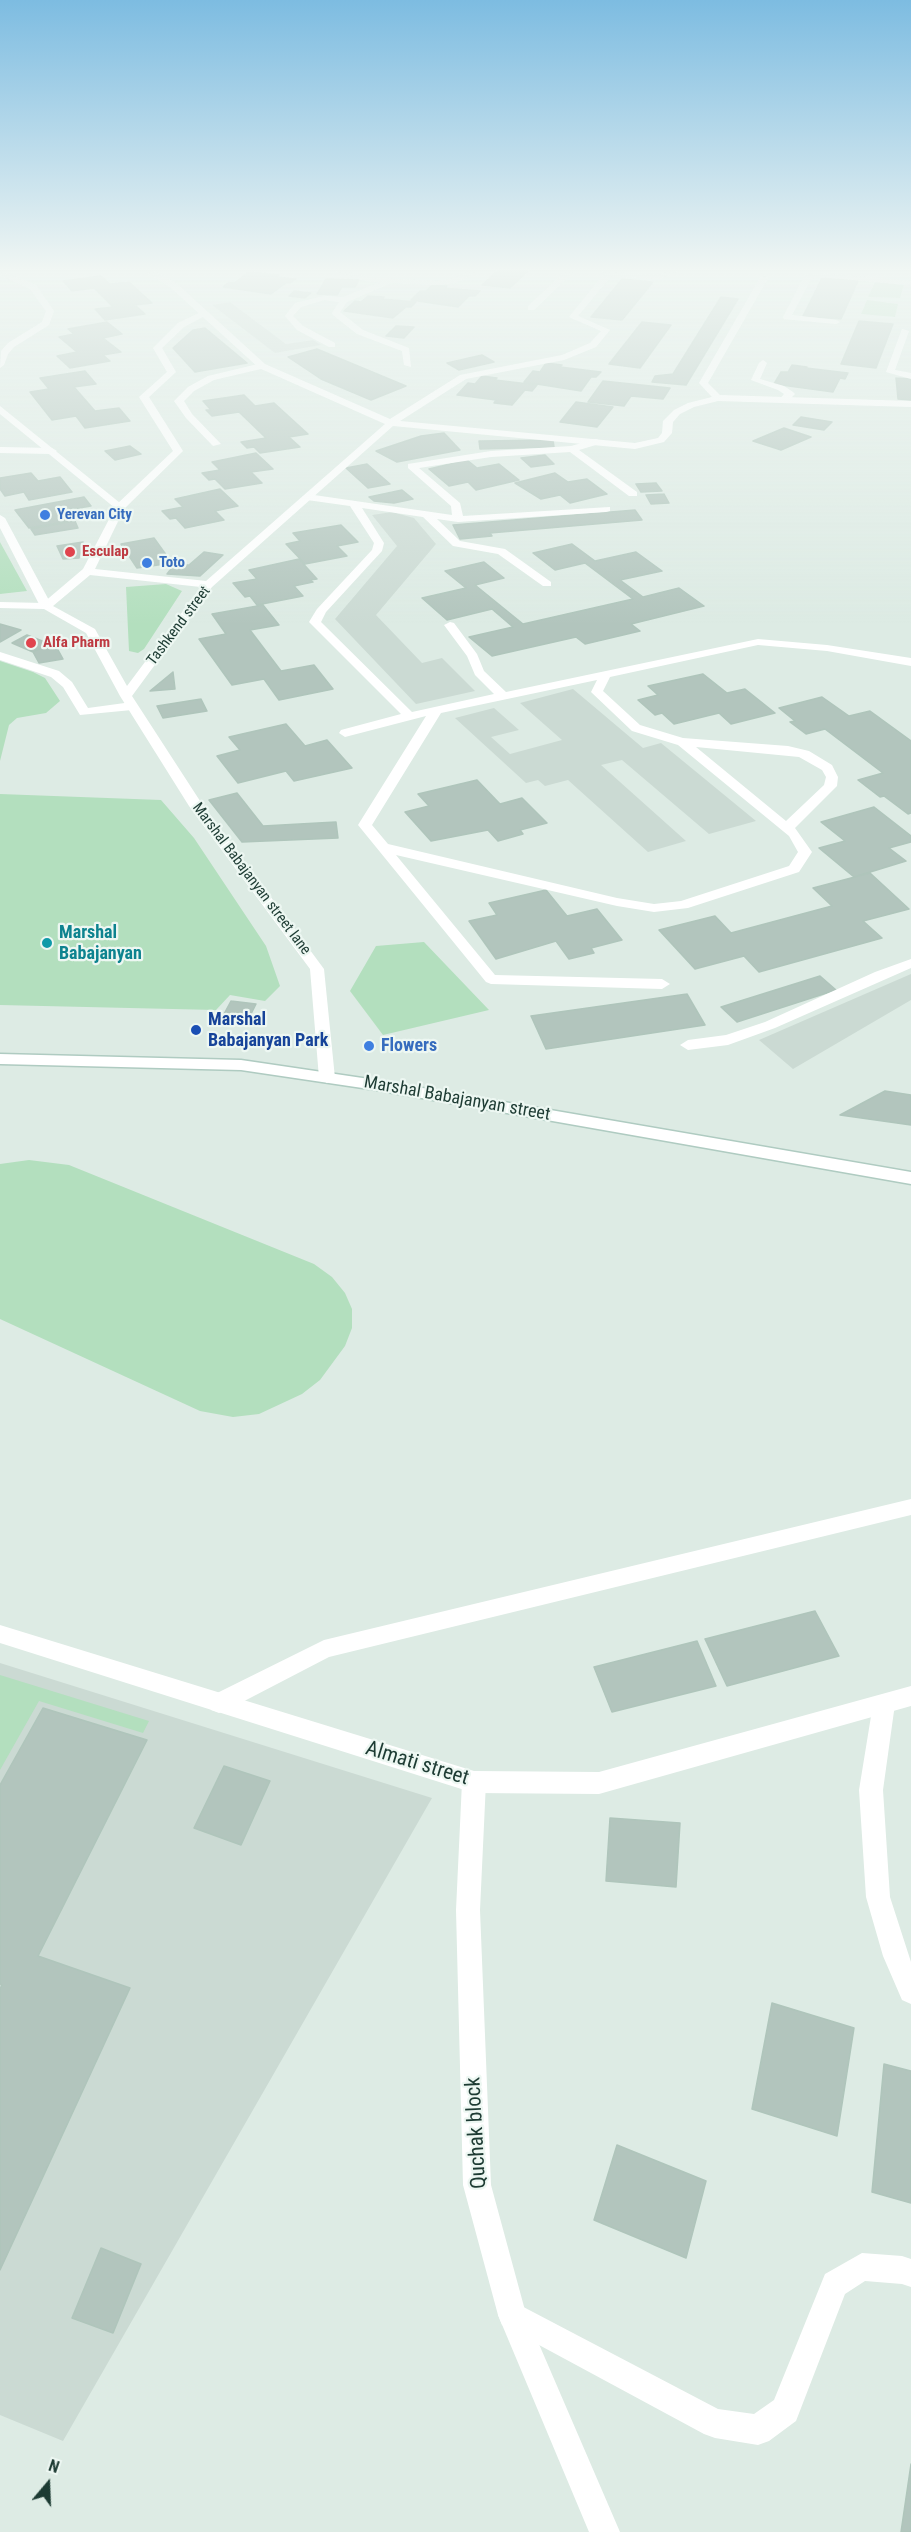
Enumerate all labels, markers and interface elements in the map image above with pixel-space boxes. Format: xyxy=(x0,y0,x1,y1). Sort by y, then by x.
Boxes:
place label: Yerevan City xyxy=(57,506,132,524)
marker: Yerevan City xyxy=(38,508,52,522)
place label: Esculap xyxy=(82,543,129,561)
marker: Esculap xyxy=(63,545,77,559)
place label: Toto xyxy=(159,554,185,572)
marker: Toto xyxy=(140,556,154,570)
street label: Tashkend street xyxy=(143,583,215,669)
place label: Alfa Pharm xyxy=(43,634,110,652)
marker: Alfa Pharm xyxy=(24,636,38,650)
street label: Marshal Babajanyan street lane xyxy=(188,799,314,959)
place label: Marshal Babajanyan xyxy=(59,922,142,964)
marker: Marshal Babajanyan xyxy=(40,936,54,950)
place label: Marshal Babajanyan Park xyxy=(208,1009,328,1052)
marker: Marshal Babajanyan Park xyxy=(189,1023,203,1037)
place label: Flowers xyxy=(381,1035,437,1057)
marker: Flowers xyxy=(362,1039,376,1053)
street label: Marshal Babajanyan street xyxy=(362,1072,552,1126)
street label: Almati street xyxy=(362,1736,472,1792)
street label: Quchak block xyxy=(461,2076,493,2190)
north arrow xyxy=(18,2454,78,2514)
text: N xyxy=(46,2456,62,2477)

